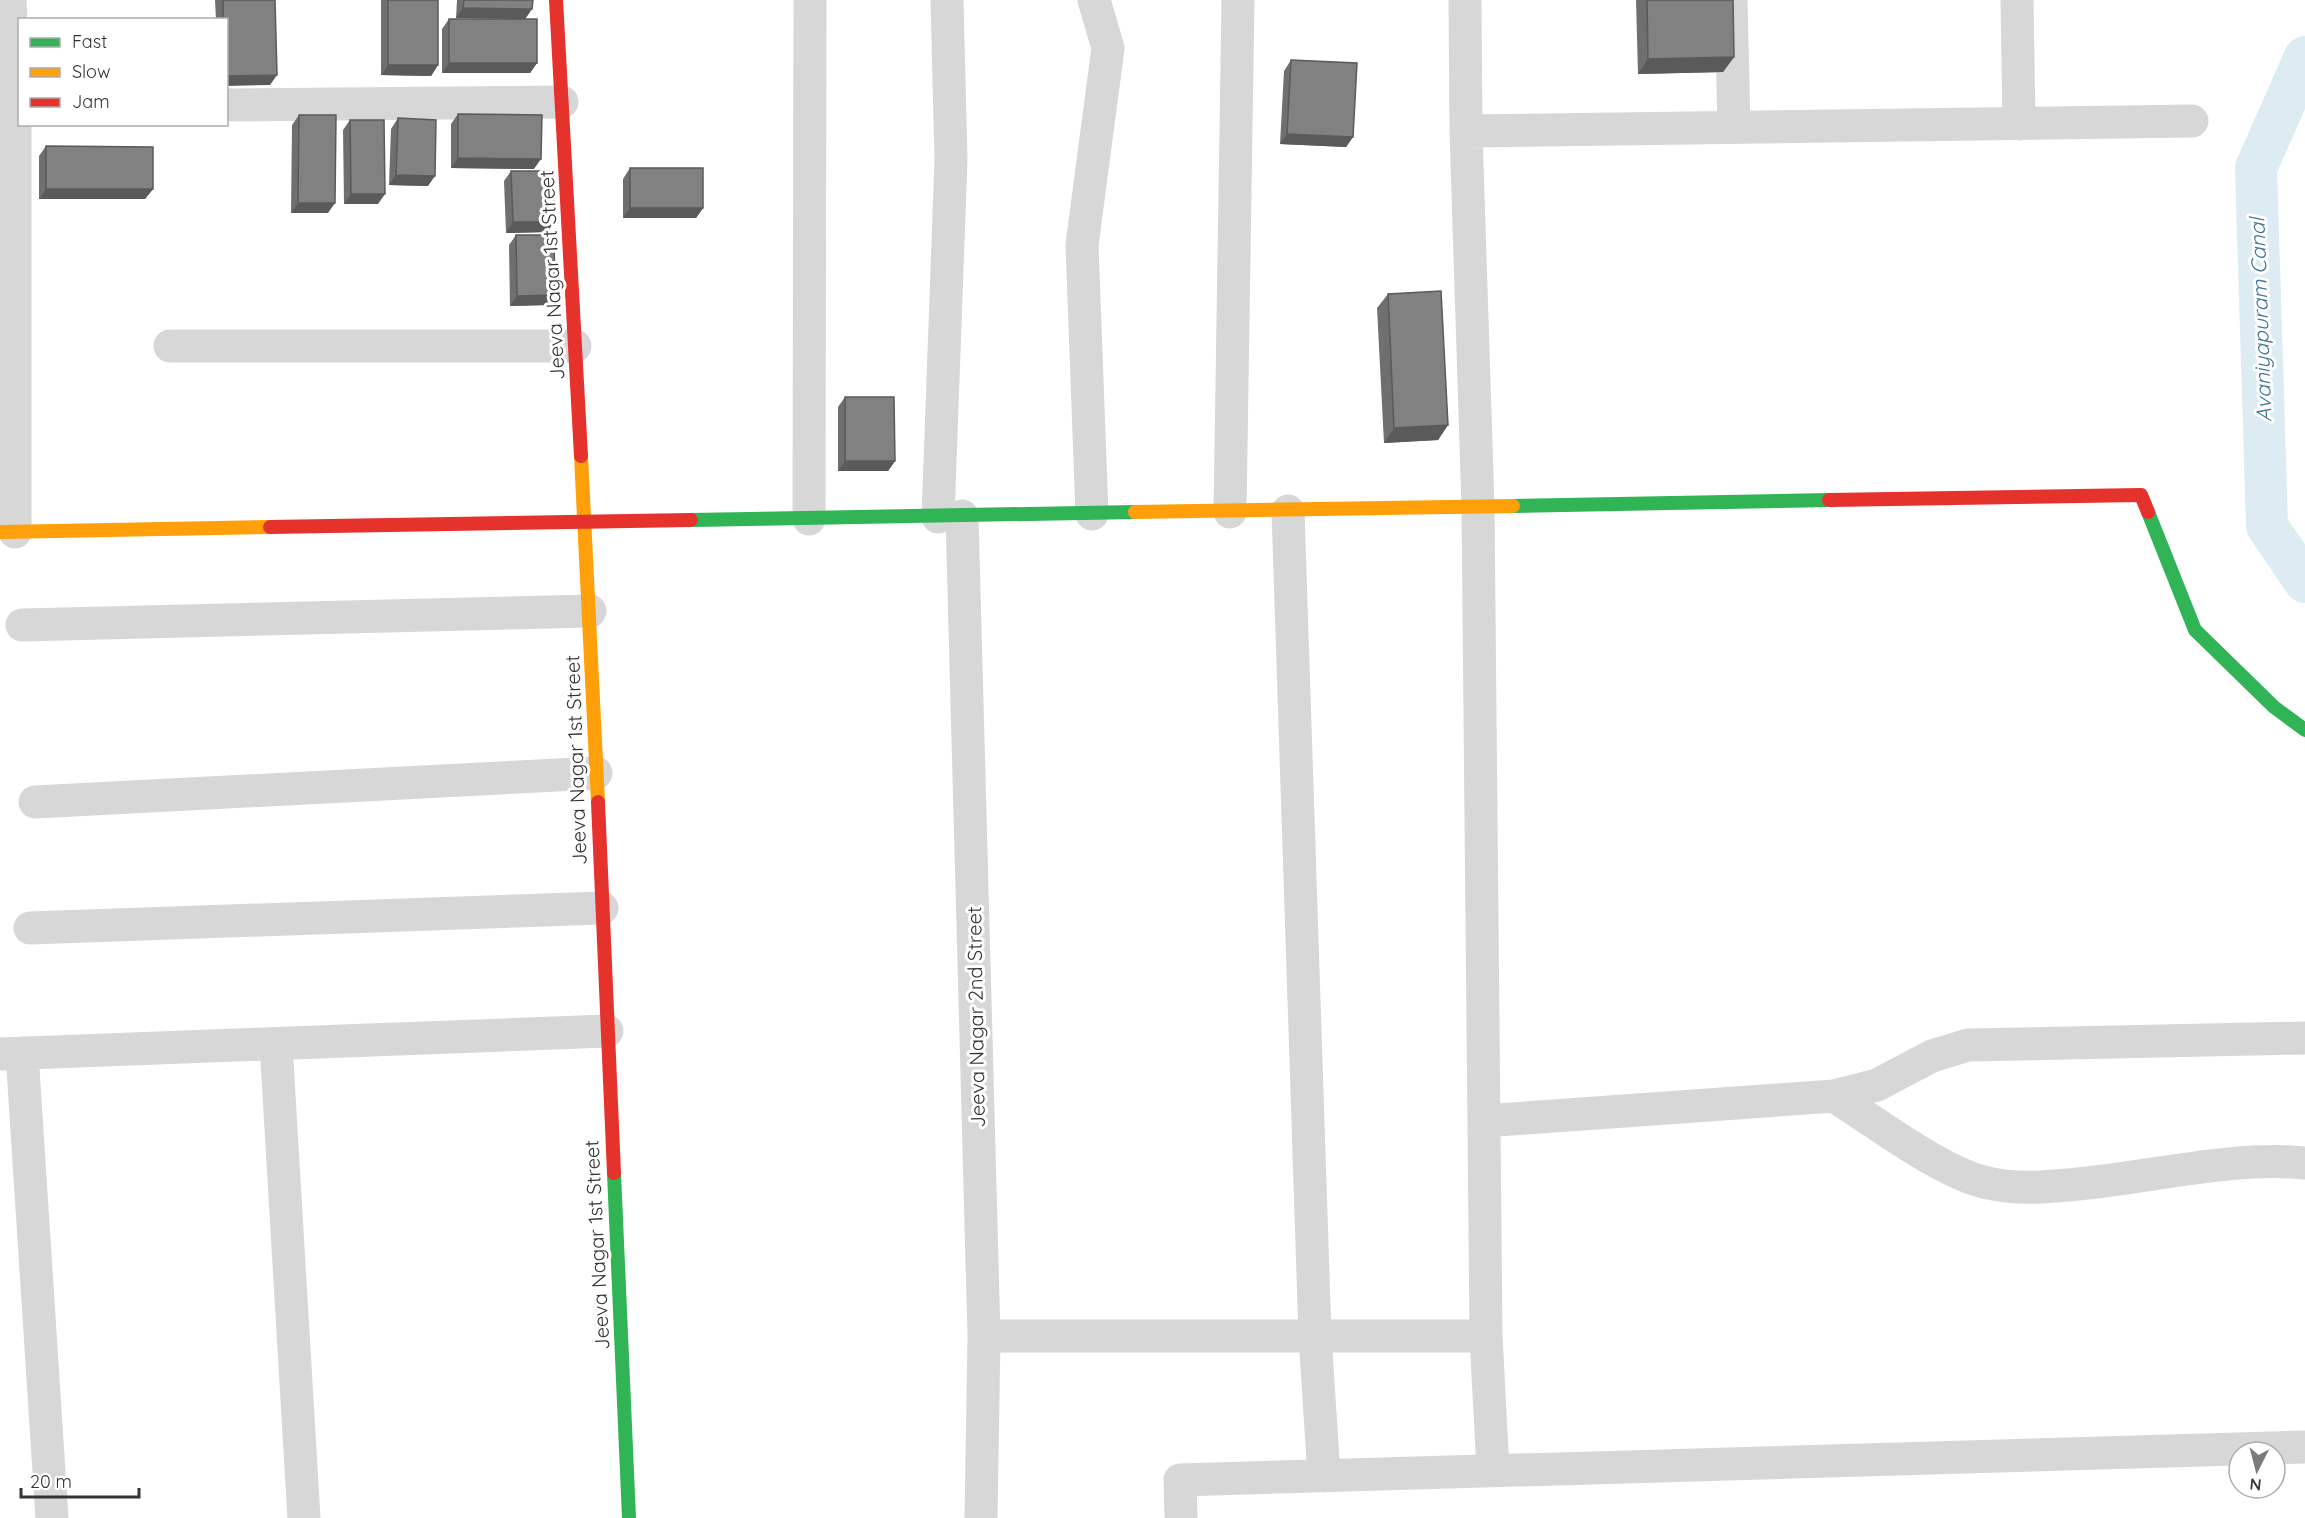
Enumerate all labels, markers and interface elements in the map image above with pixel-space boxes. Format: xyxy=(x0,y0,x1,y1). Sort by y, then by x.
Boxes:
legend xyxy=(18,18,228,126)
text: Fast xyxy=(72,30,107,53)
text: Slow xyxy=(72,60,110,83)
text: Jam xyxy=(72,90,110,113)
street label: Jeeva Nagar 1st Street xyxy=(534,169,569,381)
water label: Avaniyapuram Canal xyxy=(2243,215,2277,423)
street label: Jeeva Nagar 1st Street xyxy=(559,654,592,865)
street label: Jeeva Nagar 2nd Street xyxy=(961,906,990,1128)
street label: Jeeva Nagar 1st Street xyxy=(579,1139,614,1351)
north arrow xyxy=(2227,1440,2287,1500)
scale bar xyxy=(21,1461,140,1499)
text: 20 m xyxy=(30,1470,72,1493)
text: N xyxy=(2249,1474,2262,1495)

